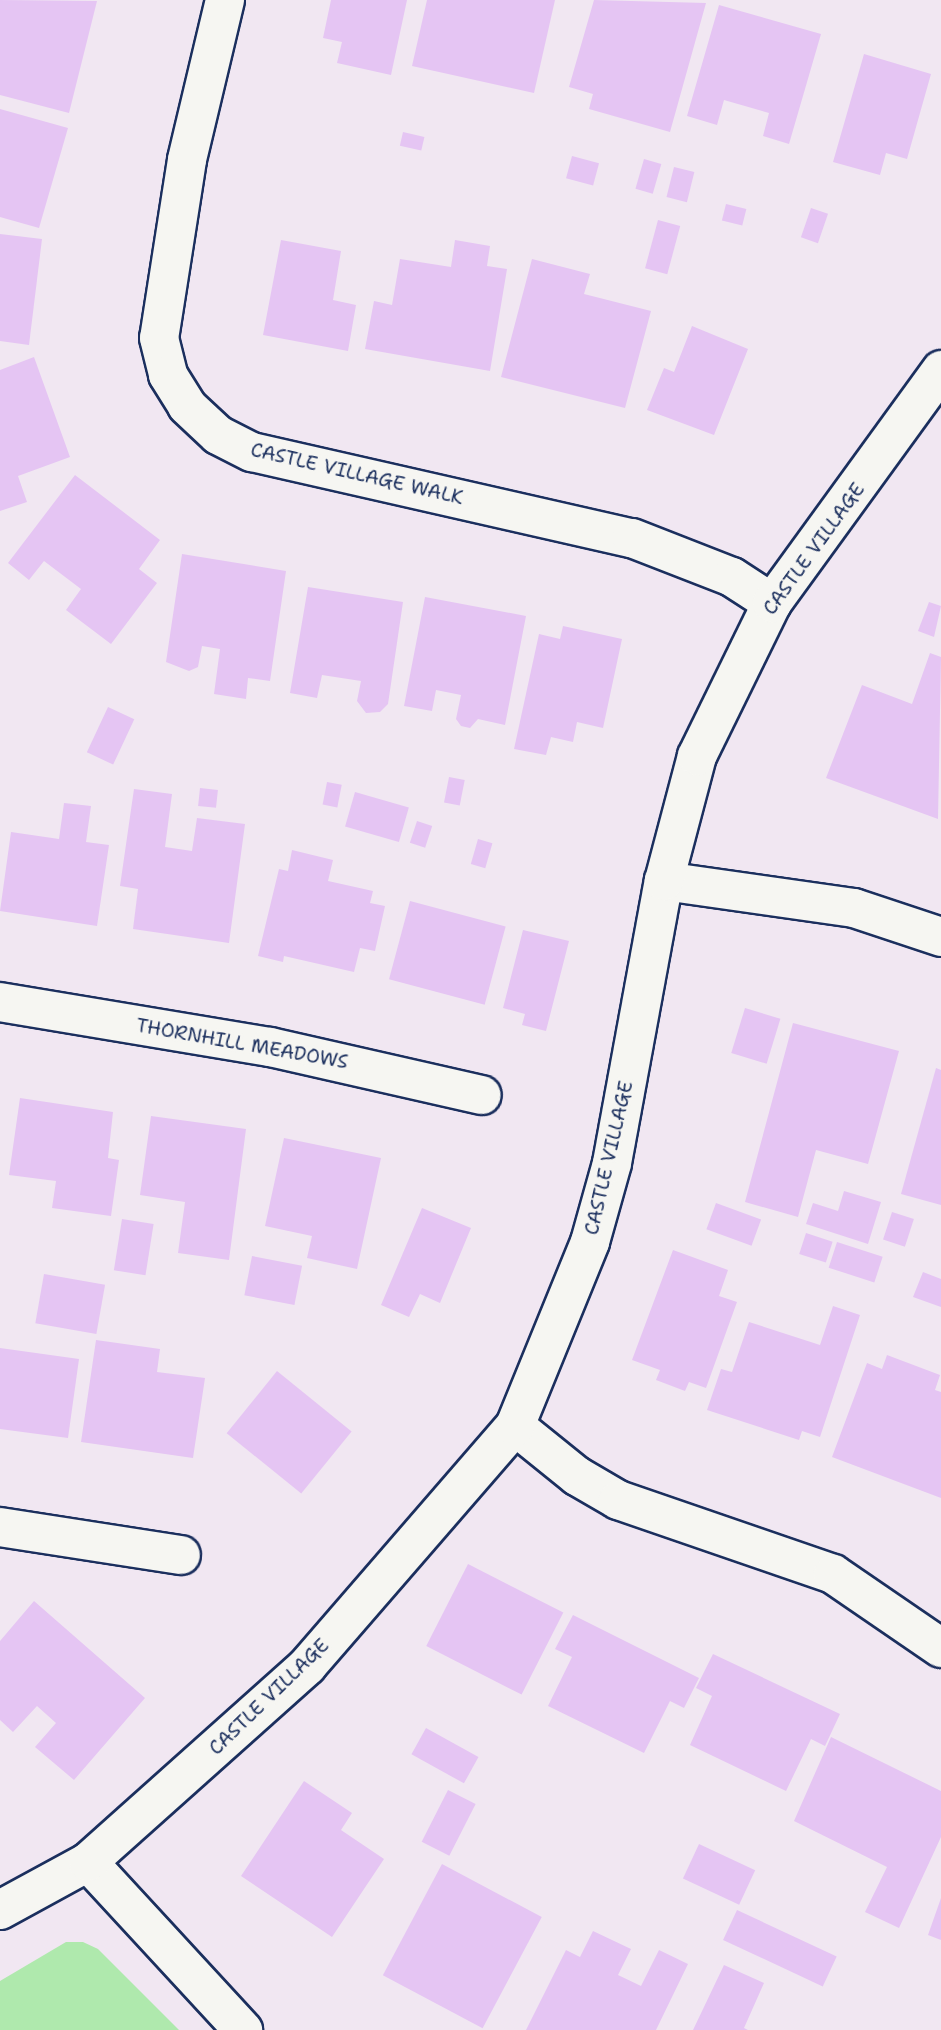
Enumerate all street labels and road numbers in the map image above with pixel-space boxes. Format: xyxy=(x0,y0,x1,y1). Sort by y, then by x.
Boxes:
street label: CASTLE VILLAGE WALK xyxy=(248,438,466,510)
street label: CASTLE VILLAGE xyxy=(759,479,869,619)
street label: THORNHILL MEADOWS xyxy=(134,1014,350,1074)
street label: CASTLE VILLAGE xyxy=(580,1079,638,1237)
street label: CASTLE VILLAGE xyxy=(205,1634,333,1760)

